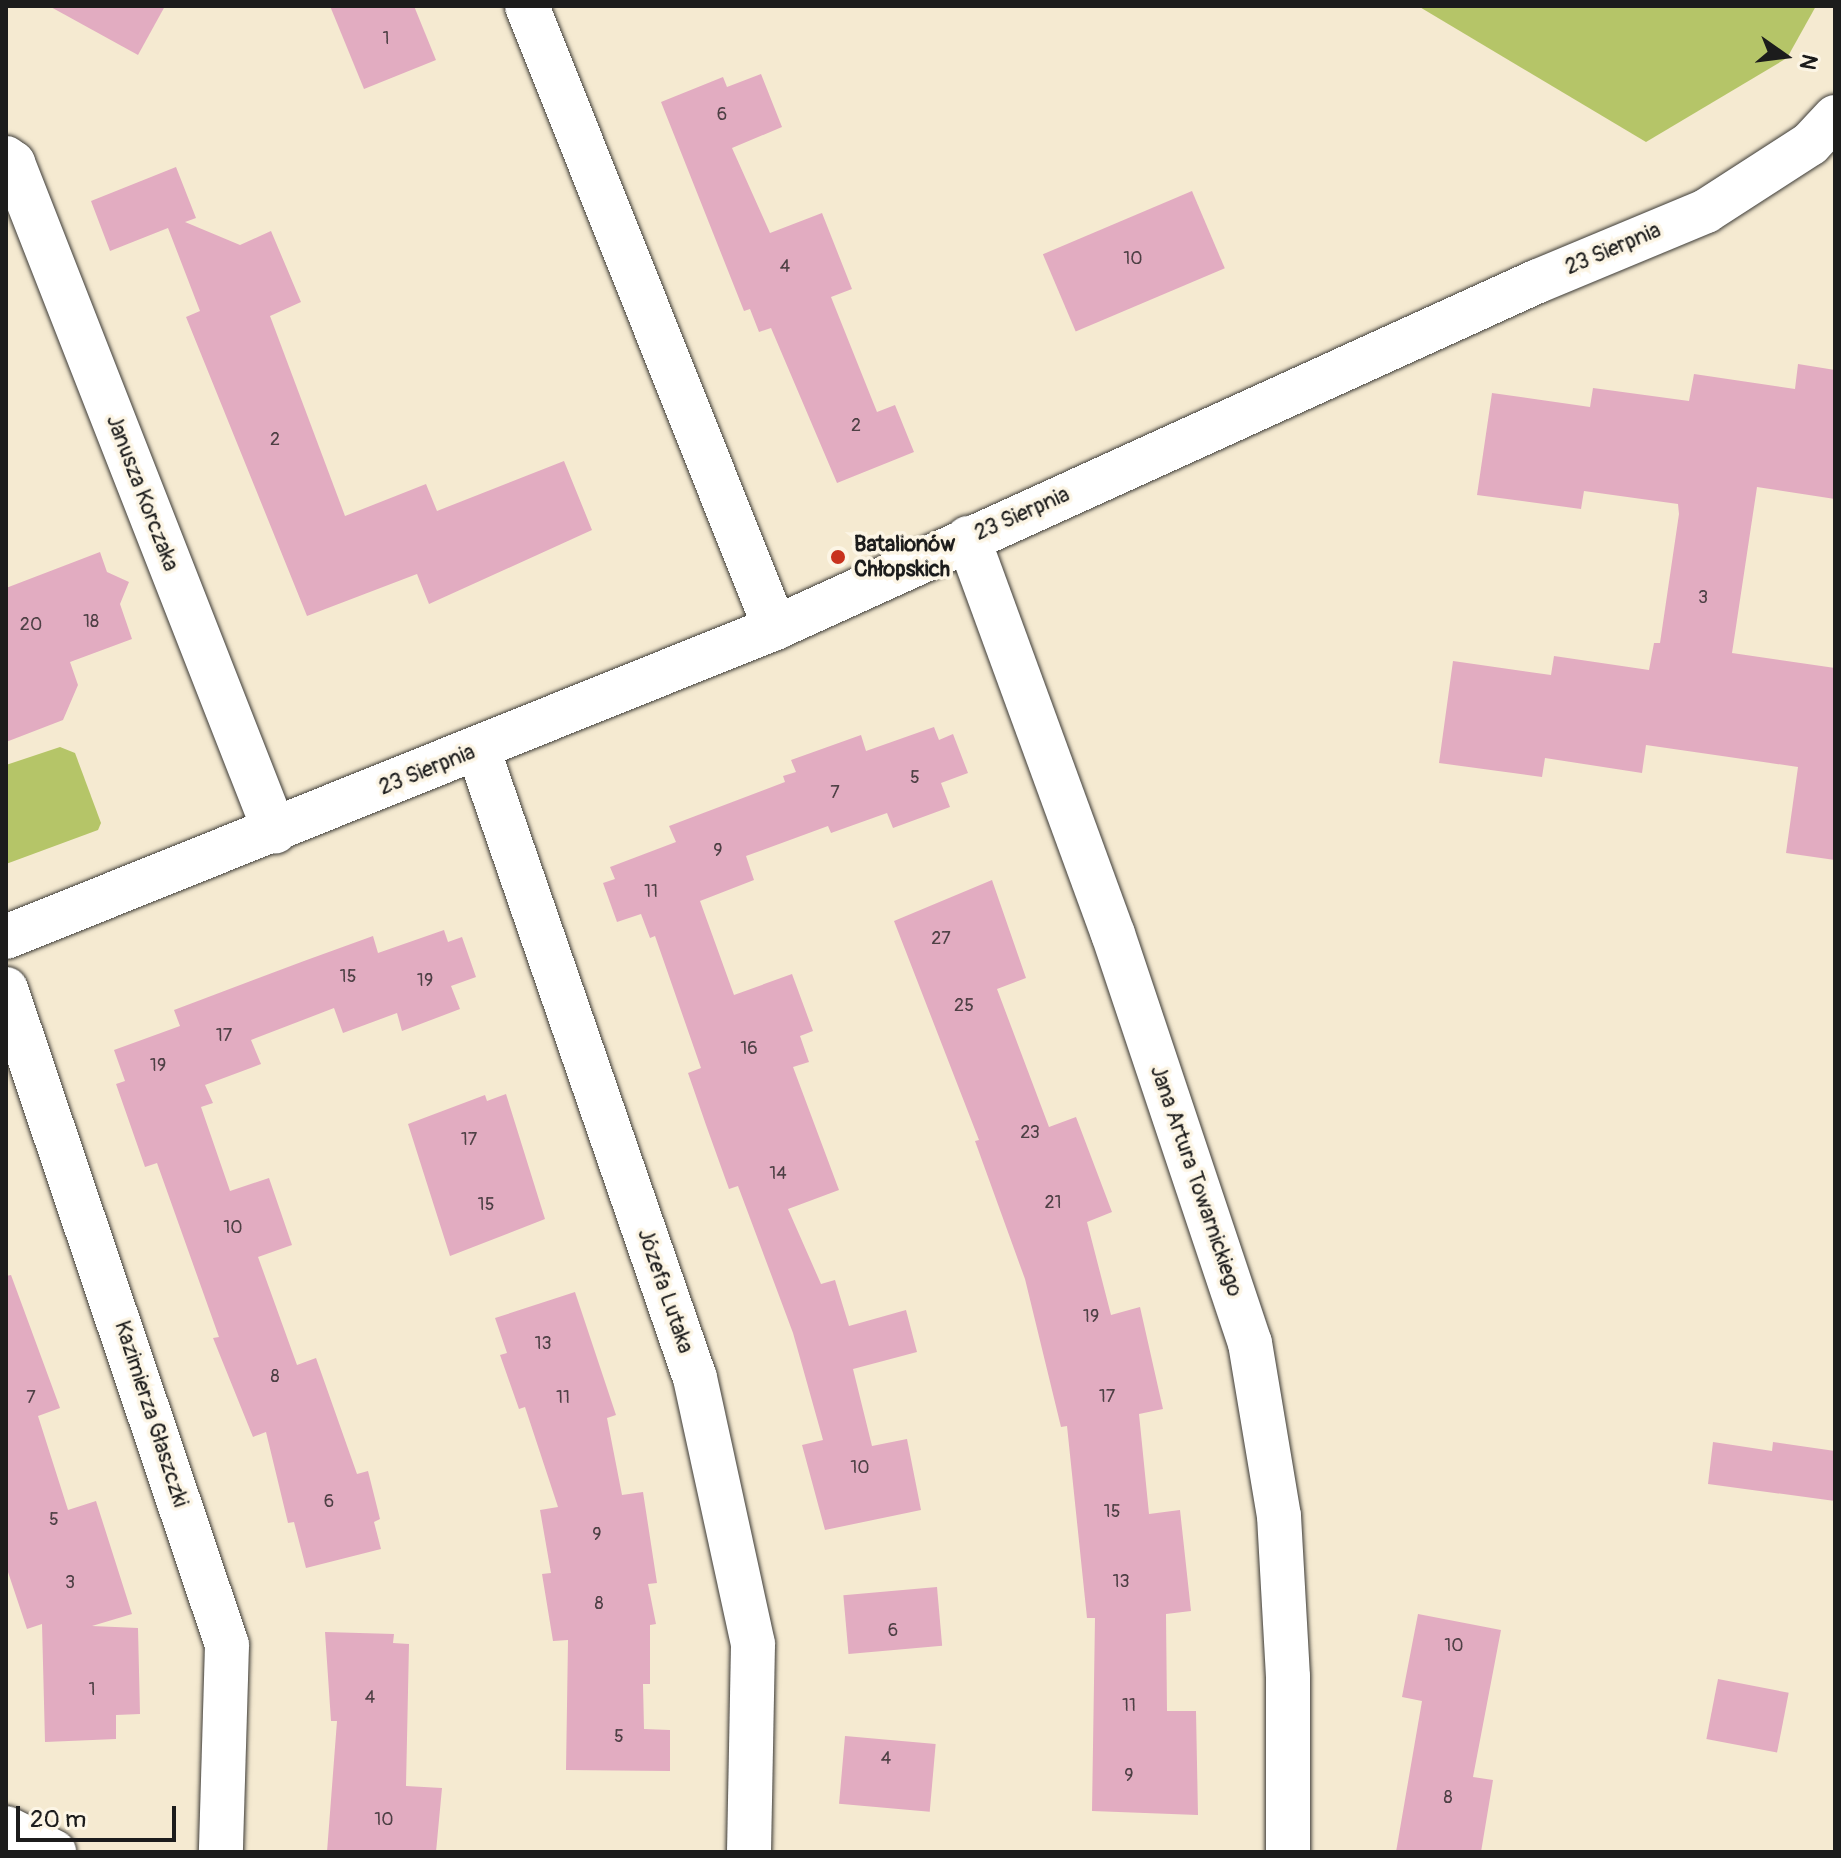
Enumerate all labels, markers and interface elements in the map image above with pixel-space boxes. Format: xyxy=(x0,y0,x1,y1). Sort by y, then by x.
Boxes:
north arrow xyxy=(1745,16,1825,96)
house number: 1 xyxy=(382,28,390,50)
text: N xyxy=(1793,51,1824,72)
house number: 6 xyxy=(717,104,727,126)
street label: 23 Sierpnia xyxy=(1561,217,1665,281)
house number: 10 xyxy=(1123,248,1143,270)
house number: 4 xyxy=(780,256,790,278)
street label: Janusza Korczaka xyxy=(100,411,184,575)
house number: 2 xyxy=(851,415,861,437)
house number: 2 xyxy=(270,429,280,451)
street label: 23 Sierpnia xyxy=(970,481,1074,547)
place label: Batalionów Chłopskich xyxy=(854,531,955,582)
marker: Batalionów Chłopskich xyxy=(829,548,847,566)
house number: 3 xyxy=(1698,587,1708,609)
house number: 18 xyxy=(83,611,99,633)
house number: 20 xyxy=(20,614,42,636)
street label: 23 Sierpnia xyxy=(375,739,479,801)
house number: 5 xyxy=(910,767,920,789)
house number: 7 xyxy=(830,782,840,804)
house number: 9 xyxy=(713,840,723,862)
house number: 11 xyxy=(644,881,658,903)
house number: 27 xyxy=(931,928,951,950)
house number: 15 xyxy=(340,966,356,988)
house number: 19 xyxy=(417,970,433,992)
house number: 25 xyxy=(954,995,974,1017)
house number: 17 xyxy=(216,1025,232,1047)
house number: 16 xyxy=(740,1038,758,1060)
house number: 19 xyxy=(150,1055,166,1077)
street label: Jana Artura Towarnickiego xyxy=(1144,1062,1248,1300)
house number: 23 xyxy=(1020,1122,1040,1144)
house number: 17 xyxy=(461,1129,477,1151)
house number: 14 xyxy=(769,1163,787,1185)
house number: 21 xyxy=(1044,1192,1062,1214)
house number: 15 xyxy=(478,1194,494,1216)
house number: 10 xyxy=(223,1217,243,1239)
street label: Józefa Lutaka xyxy=(631,1225,699,1357)
house number: 19 xyxy=(1083,1306,1099,1328)
street label: Kazimierza Głaszczki xyxy=(108,1318,194,1510)
house number: 13 xyxy=(534,1333,552,1355)
house number: 8 xyxy=(270,1366,280,1388)
house number: 17 xyxy=(1099,1386,1115,1408)
house number: 7 xyxy=(26,1387,36,1409)
house number: 11 xyxy=(556,1387,570,1409)
house number: 10 xyxy=(850,1457,870,1479)
house number: 6 xyxy=(324,1491,334,1513)
house number: 15 xyxy=(1104,1501,1120,1523)
house number: 5 xyxy=(49,1509,59,1531)
house number: 9 xyxy=(592,1524,602,1546)
house number: 13 xyxy=(1112,1571,1130,1593)
house number: 3 xyxy=(65,1572,75,1594)
house number: 8 xyxy=(594,1593,604,1615)
house number: 6 xyxy=(888,1620,898,1642)
house number: 10 xyxy=(1444,1635,1464,1657)
house number: 1 xyxy=(88,1679,96,1701)
house number: 4 xyxy=(365,1687,375,1709)
house number: 11 xyxy=(1122,1695,1136,1717)
house number: 5 xyxy=(614,1726,624,1748)
house number: 4 xyxy=(881,1748,891,1770)
house number: 9 xyxy=(1124,1765,1134,1787)
house number: 8 xyxy=(1443,1787,1453,1809)
scale bar xyxy=(20,1790,180,1840)
text: 20 m xyxy=(30,1805,86,1834)
house number: 10 xyxy=(374,1809,394,1831)

